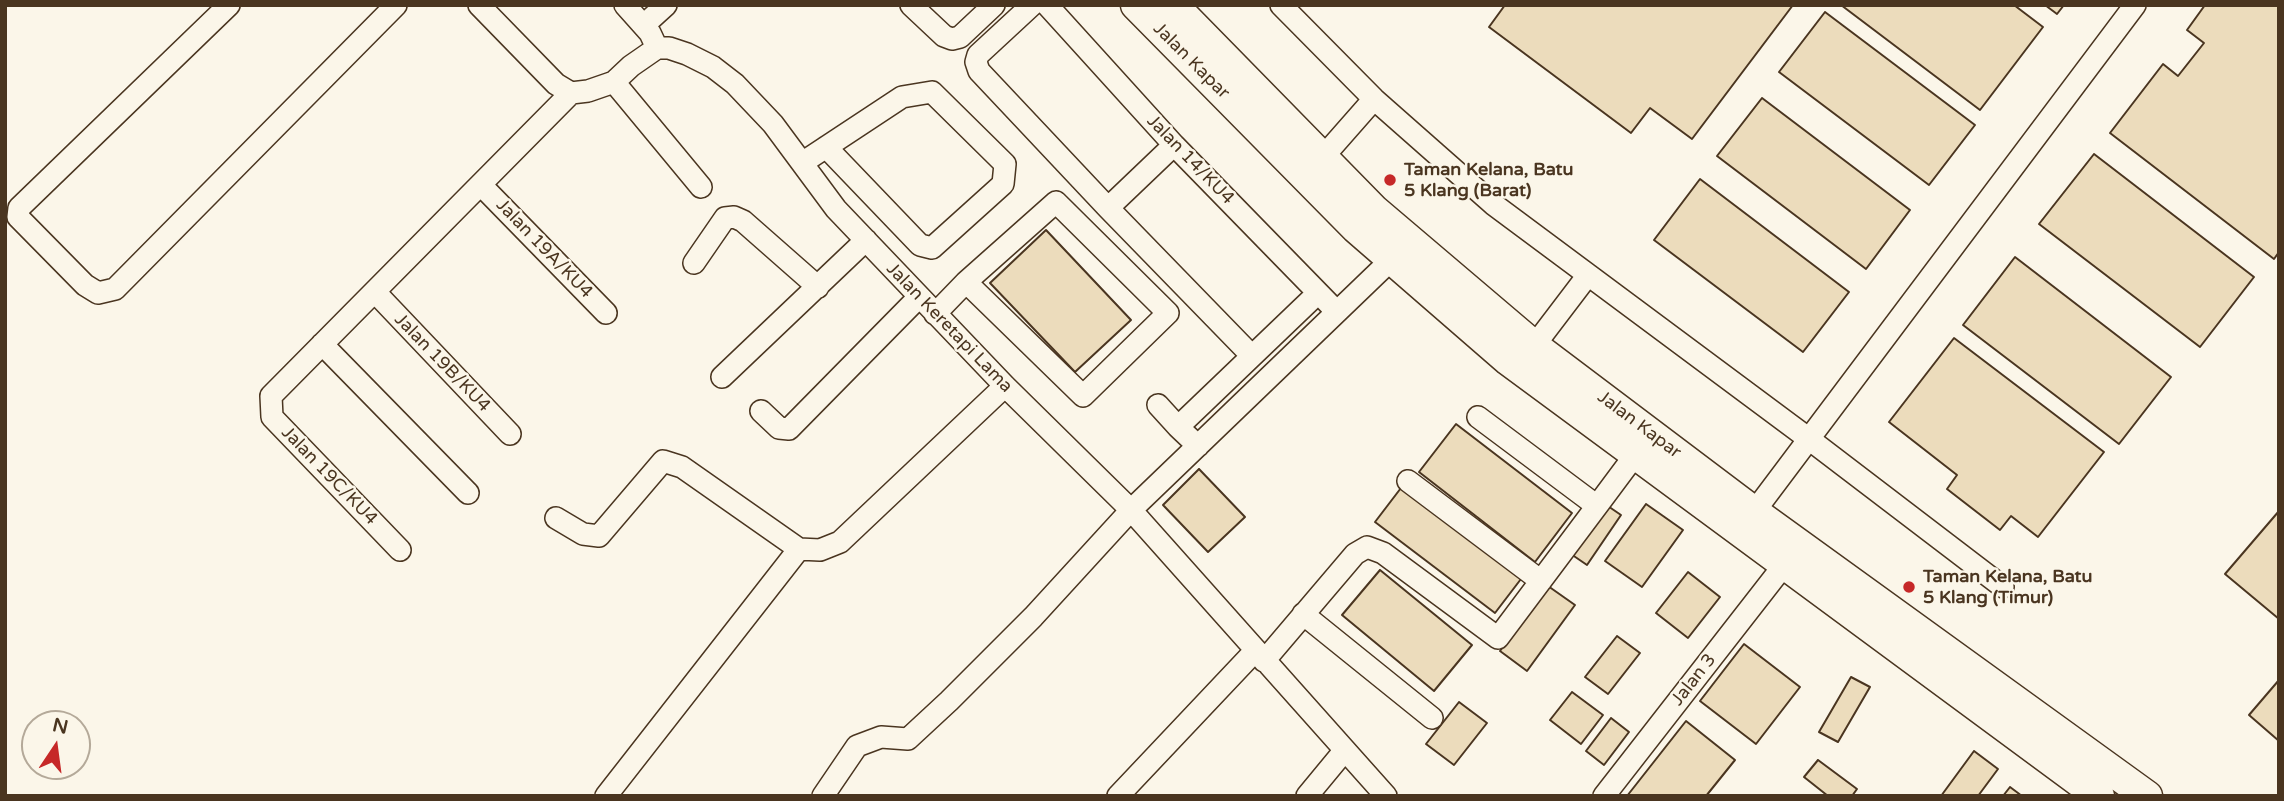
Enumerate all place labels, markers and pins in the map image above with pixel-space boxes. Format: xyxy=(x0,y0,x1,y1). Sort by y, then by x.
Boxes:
place label: Taman Kelana, Batu 5 Klang (Barat) xyxy=(1404,159,1573,202)
marker: Taman Kelana, Batu 5 Klang (Barat) xyxy=(1382,172,1398,188)
place label: Taman Kelana, Batu 5 Klang (Timur) xyxy=(1923,566,2092,608)
marker: Taman Kelana, Batu 5 Klang (Timur) xyxy=(1901,579,1917,595)

